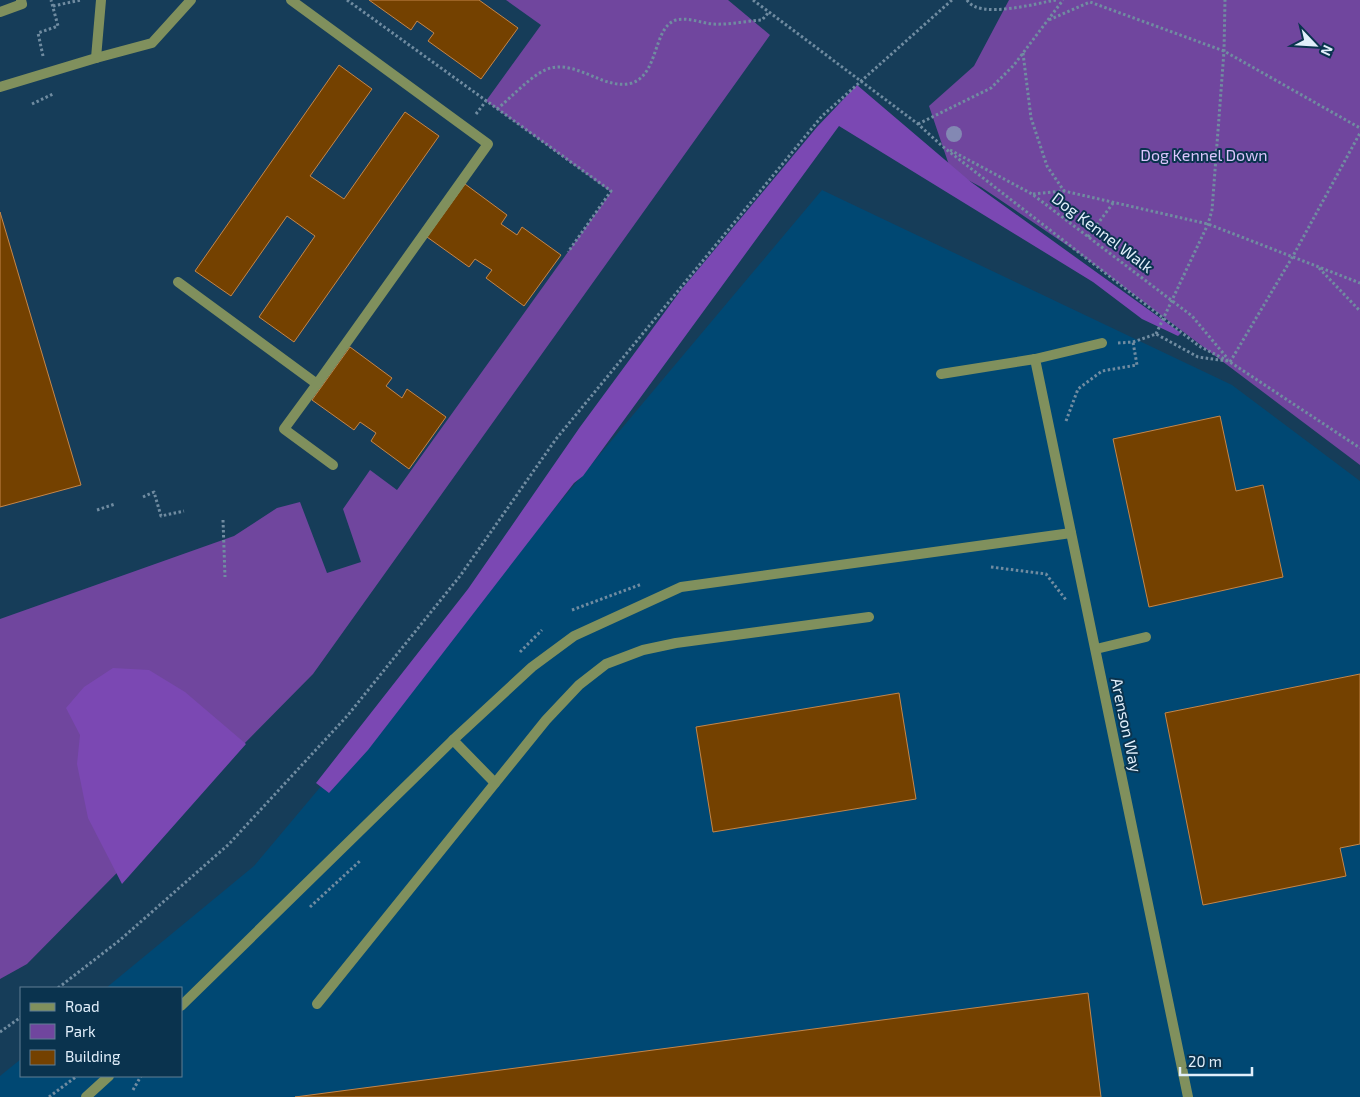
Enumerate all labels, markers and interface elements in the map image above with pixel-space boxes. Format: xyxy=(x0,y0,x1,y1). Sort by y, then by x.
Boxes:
north arrow xyxy=(1290,20,1340,70)
text: N xyxy=(1317,43,1337,59)
park label: Dog Kennel Down xyxy=(1140,145,1268,164)
street label: Dog Kennel Walk xyxy=(1049,188,1157,276)
street label: Arenson Way xyxy=(1108,676,1146,775)
legend xyxy=(20,987,182,1077)
text: Road xyxy=(65,997,100,1015)
text: Park xyxy=(65,1022,96,1040)
scale bar xyxy=(1180,1044,1252,1076)
text: Building xyxy=(65,1047,121,1065)
text: 20 m xyxy=(1188,1052,1222,1070)

